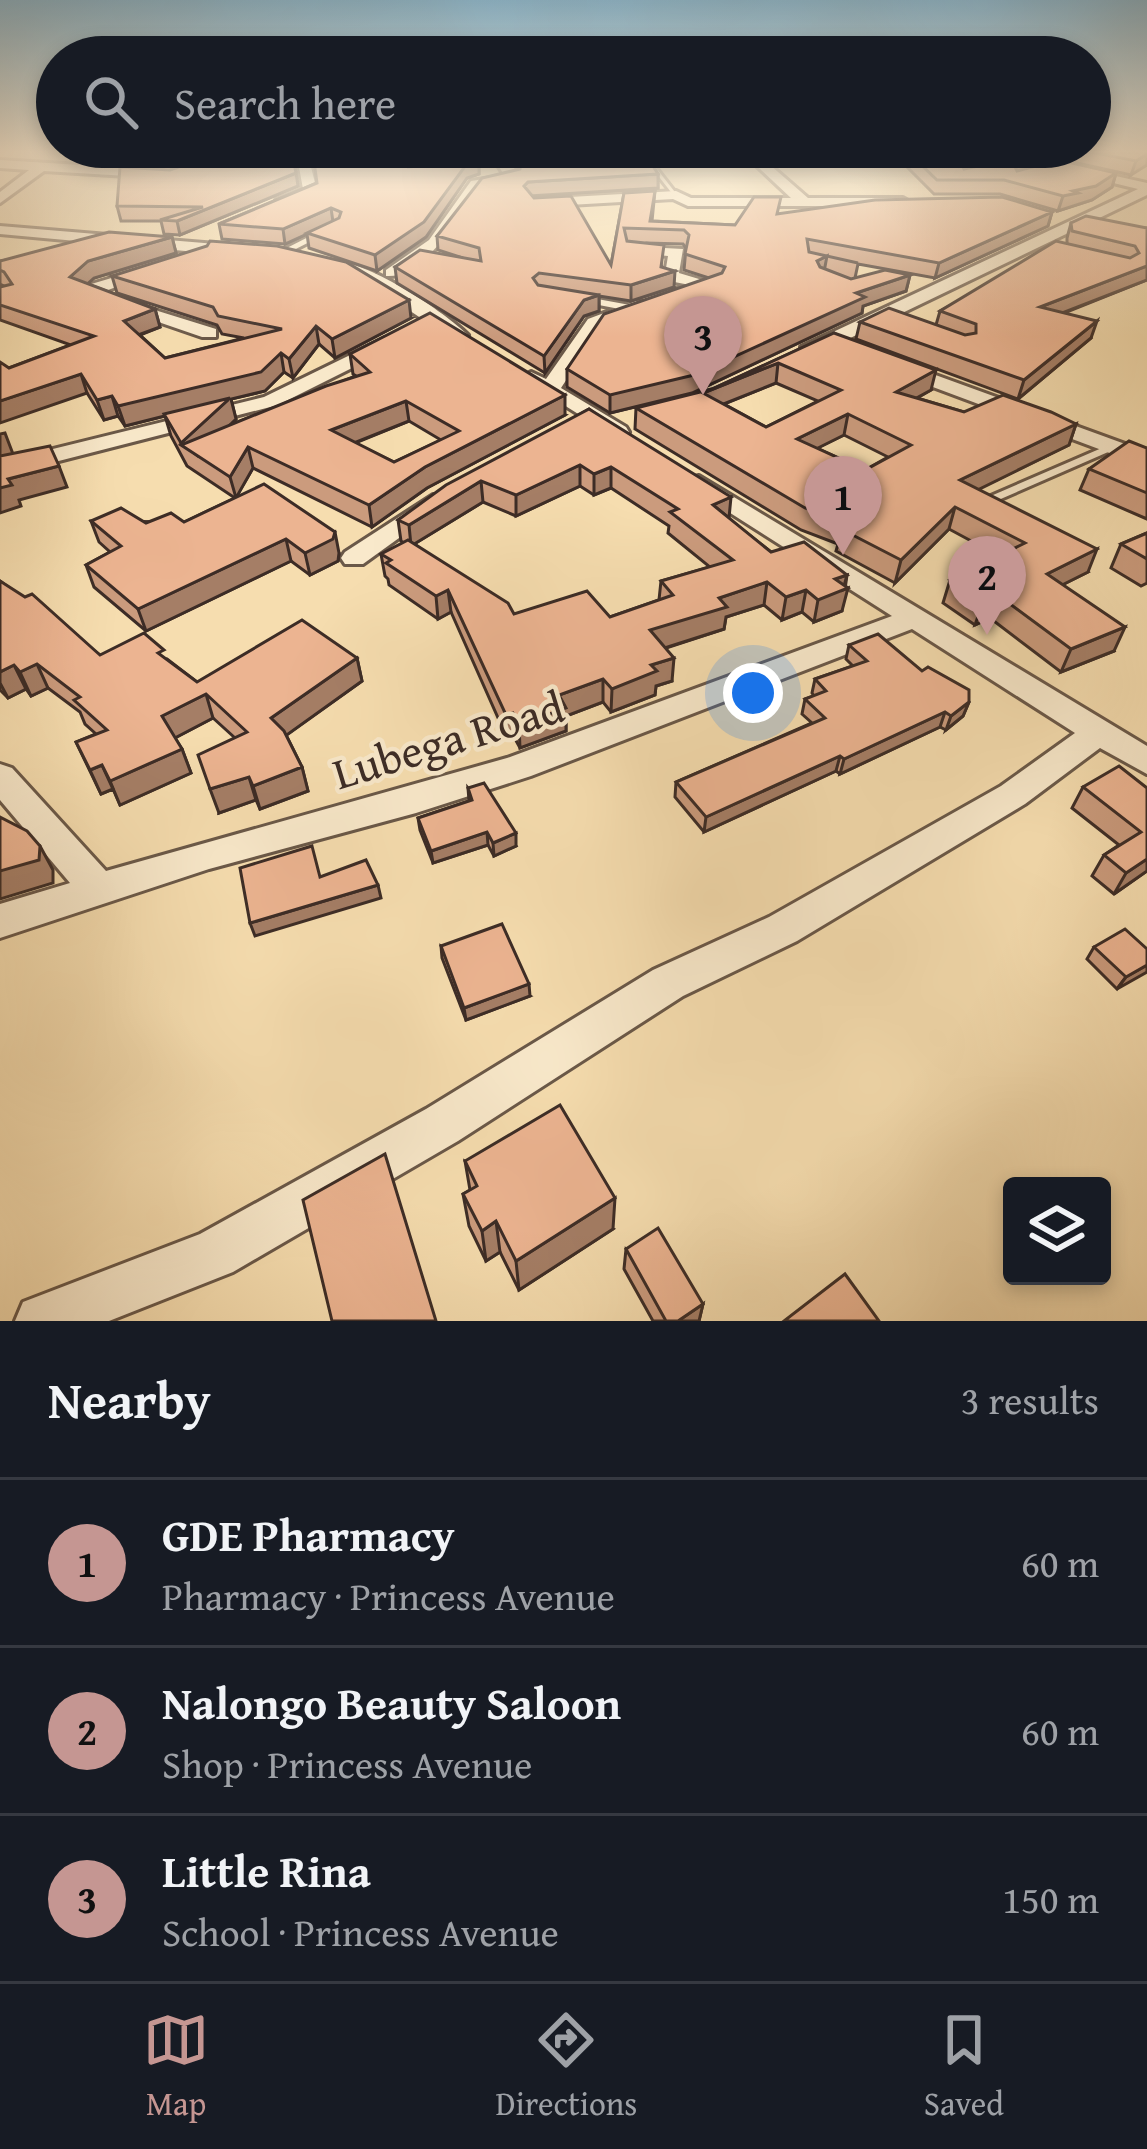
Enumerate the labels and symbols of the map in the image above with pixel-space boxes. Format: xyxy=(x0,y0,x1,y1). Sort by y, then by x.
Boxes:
pin: 3 xyxy=(664,296,742,395)
pin: 1 xyxy=(804,456,882,555)
pin: 2 xyxy=(948,536,1026,635)
your location xyxy=(723,663,783,723)
street label: Lubega Road xyxy=(325,673,571,805)

